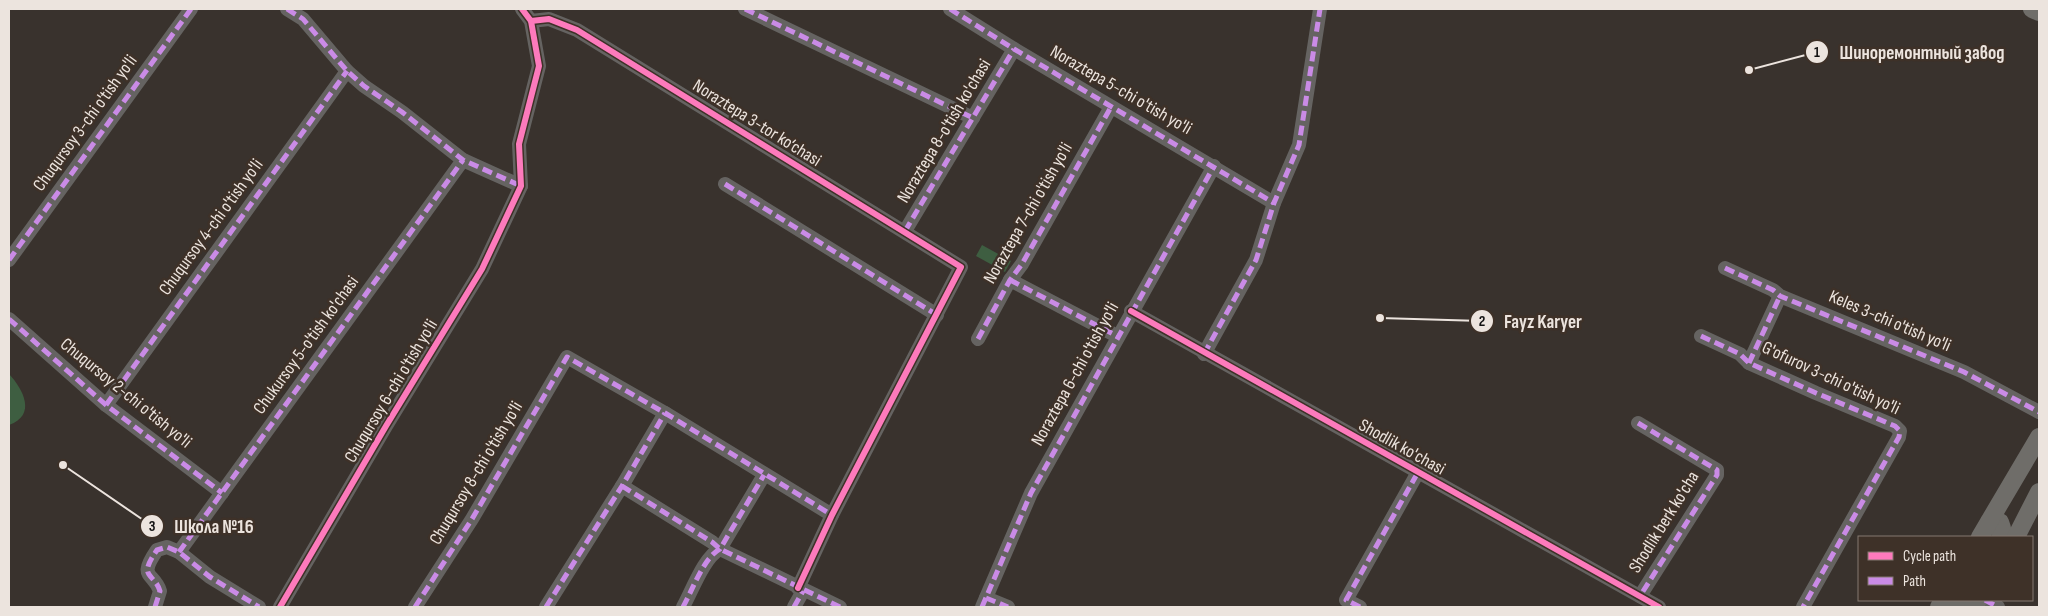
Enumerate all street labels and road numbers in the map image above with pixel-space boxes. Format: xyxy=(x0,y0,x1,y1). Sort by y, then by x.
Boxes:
street label: Noraztepa 5-chi o'tish yo'li xyxy=(1046,41,1196,139)
street label: Chuqursoy 3-chi o'tish yo'li xyxy=(29,51,141,195)
street label: Noraztepa 8-o'tish ko'chasi xyxy=(893,55,995,207)
street label: Noraztepa 3-tor ko‘chasi xyxy=(689,75,825,171)
street label: Noraztepa 7-chi o'tish yo'li xyxy=(979,139,1077,287)
street label: Chuqursoy 4-chi o'tish yo'li xyxy=(155,155,267,299)
street label: Chukursoy 5-o'tish ko'chasi xyxy=(249,272,363,418)
street label: Keles 3-chi o'tish yo'li xyxy=(1826,286,1954,356)
street label: Noraztepa 6-chi o'tish yo'li xyxy=(1027,299,1123,449)
street label: Chuqursoy 6-chi o'tish yo'li xyxy=(340,316,442,466)
street label: Chuqursoy 2-chi o'tish yo'li xyxy=(56,334,196,452)
street label: G'ofurov 3-chi o'tish yo'li xyxy=(1759,337,1903,419)
street label: Chuqursoy 8-chi o'tish yo'li xyxy=(425,398,527,548)
street label: Shodlik ko'chasi xyxy=(1355,415,1449,479)
street label: Shodlik berk ko'cha xyxy=(1624,467,1704,577)

